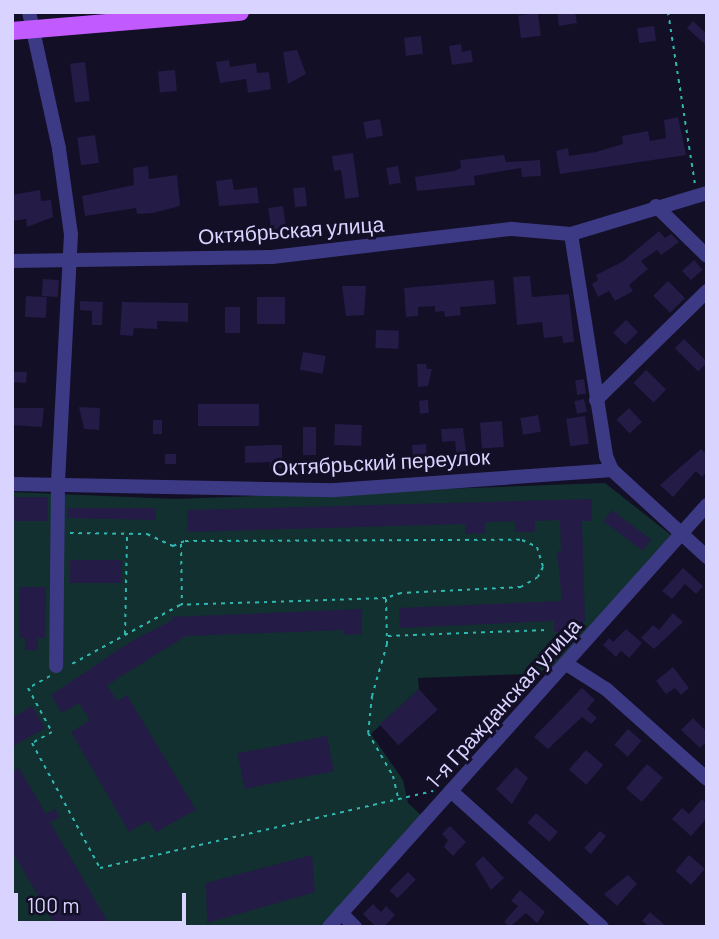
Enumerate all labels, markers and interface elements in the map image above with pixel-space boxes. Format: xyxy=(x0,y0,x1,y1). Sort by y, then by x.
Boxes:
street label: Октябрьская улица xyxy=(197,211,385,249)
street label: Октябрьский переулок xyxy=(271,444,491,480)
street label: 1-я Гражданская улица xyxy=(420,613,586,793)
scale bar xyxy=(18,880,189,924)
text: 100 m xyxy=(27,892,80,917)

